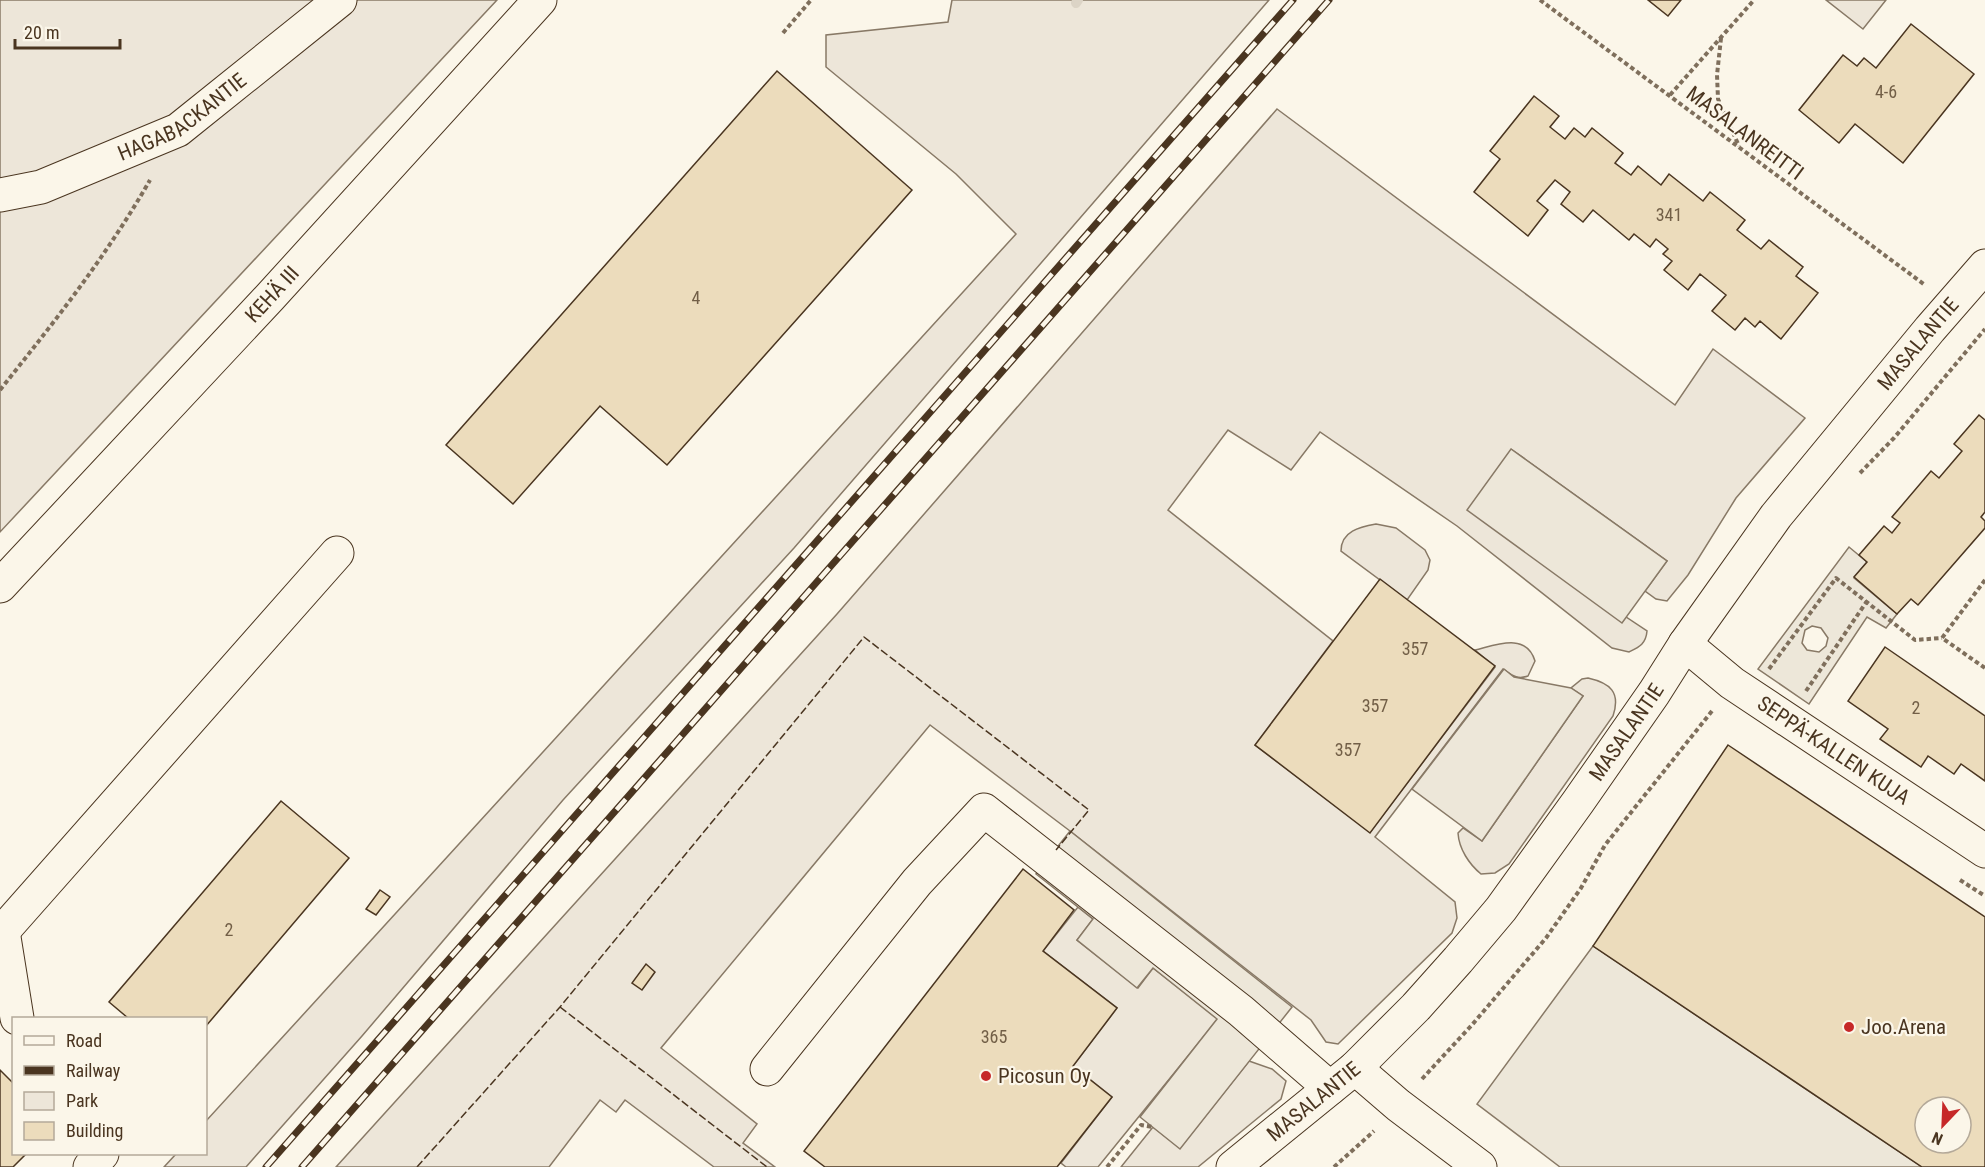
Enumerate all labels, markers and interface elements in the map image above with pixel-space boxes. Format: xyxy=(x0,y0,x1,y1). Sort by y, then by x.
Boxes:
scale bar xyxy=(15,12,120,50)
text: 20 m xyxy=(24,22,59,43)
street label: HAGABACKANTIE xyxy=(114,68,251,166)
street label: MASALANREITTI xyxy=(1682,81,1808,185)
house number: 4-6 xyxy=(1875,81,1897,102)
house number: 341 xyxy=(1656,204,1682,225)
street label: KEHÄ III xyxy=(240,261,304,327)
house number: 4 xyxy=(692,287,701,308)
street label: MASALANTIE xyxy=(1873,293,1964,395)
house number: 357 xyxy=(1402,638,1428,659)
street label: MASALANTIE xyxy=(1585,679,1669,785)
street label: SEPPÄ-KALLEN KUJA xyxy=(1753,691,1914,810)
house number: 357 xyxy=(1362,695,1388,716)
house number: 2 xyxy=(1912,697,1921,718)
house number: 357 xyxy=(1335,739,1361,760)
house number: 2 xyxy=(225,919,234,940)
place label: Joo.Arena xyxy=(1861,1015,1946,1039)
legend xyxy=(12,1017,207,1155)
marker: Joo.Arena xyxy=(1842,1020,1856,1034)
house number: 365 xyxy=(981,1026,1007,1047)
text: Road xyxy=(66,1030,102,1051)
street label: MASALANTIE xyxy=(1262,1057,1365,1146)
text: Railway xyxy=(66,1060,121,1081)
place label: Picosun Oy xyxy=(998,1064,1091,1088)
marker: Picosun Oy xyxy=(979,1069,993,1083)
text: Park xyxy=(66,1090,98,1111)
north arrow xyxy=(1913,1095,1973,1155)
text: Building xyxy=(66,1120,123,1141)
text: N xyxy=(1929,1128,1946,1149)

